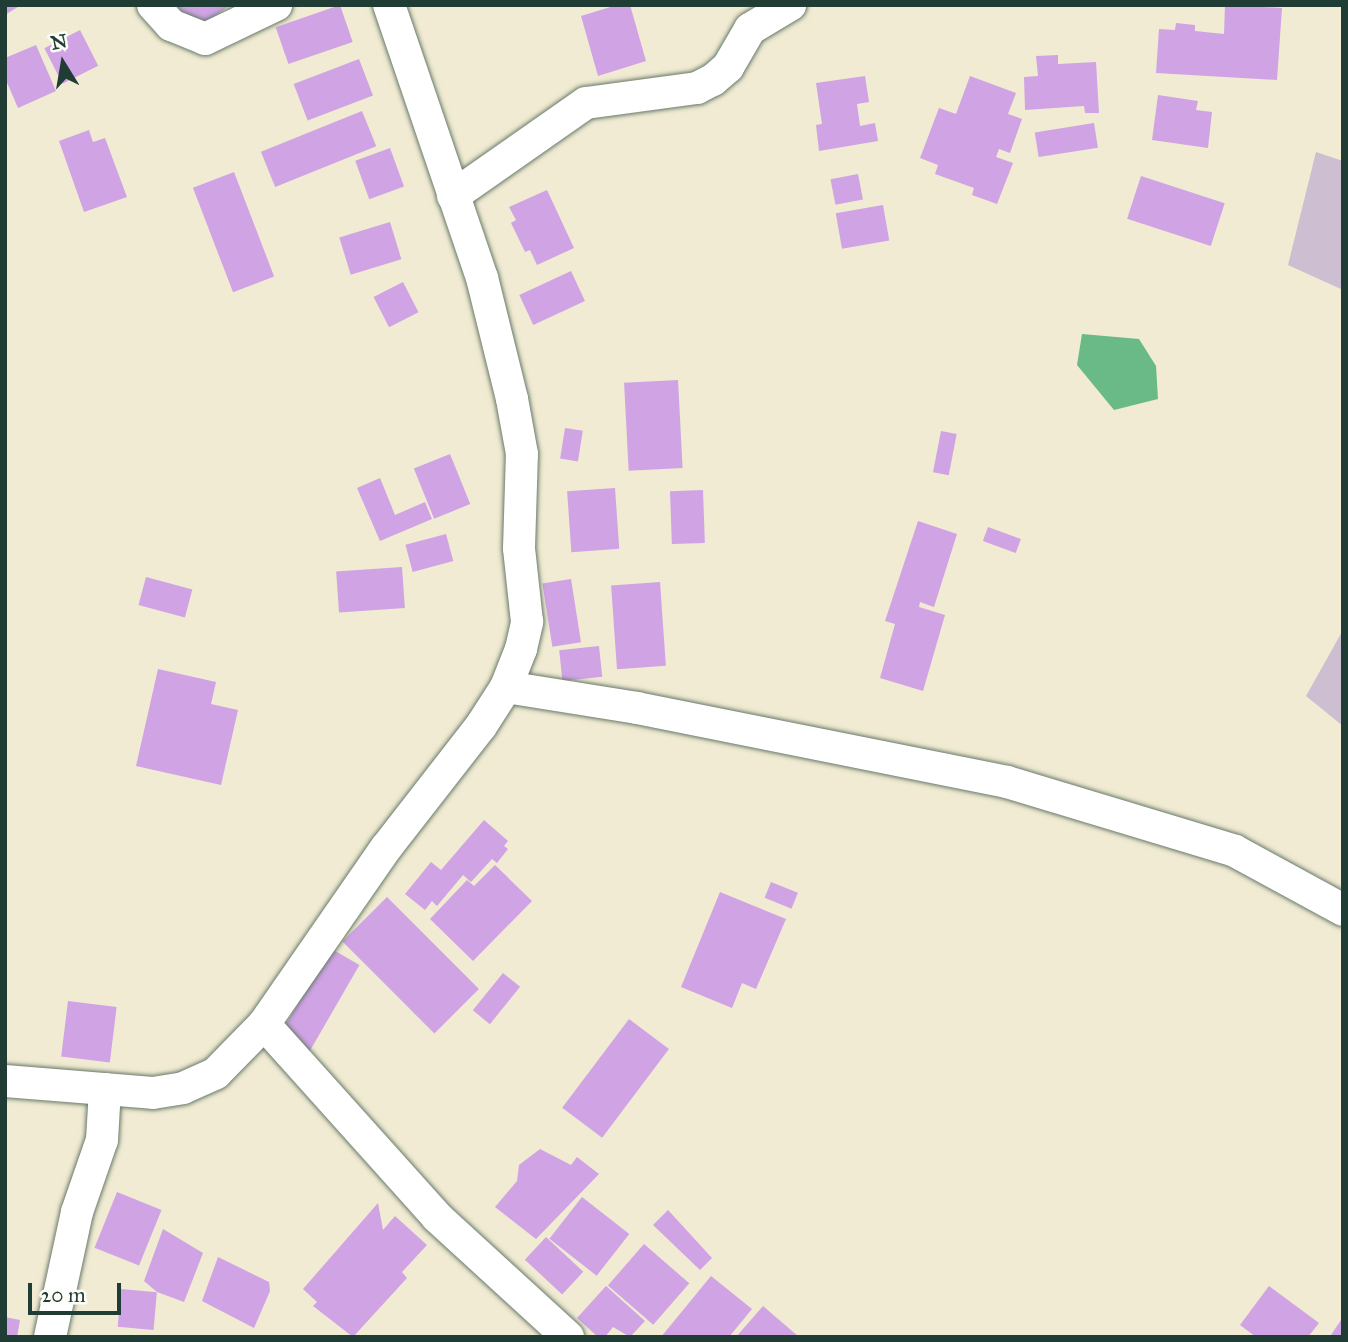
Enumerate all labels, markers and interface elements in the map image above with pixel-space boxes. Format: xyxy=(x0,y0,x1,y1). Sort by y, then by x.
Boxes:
north arrow xyxy=(28,28,98,98)
text: N xyxy=(49,29,69,55)
scale bar xyxy=(32,1268,124,1312)
text: 20 m xyxy=(41,1282,86,1308)

